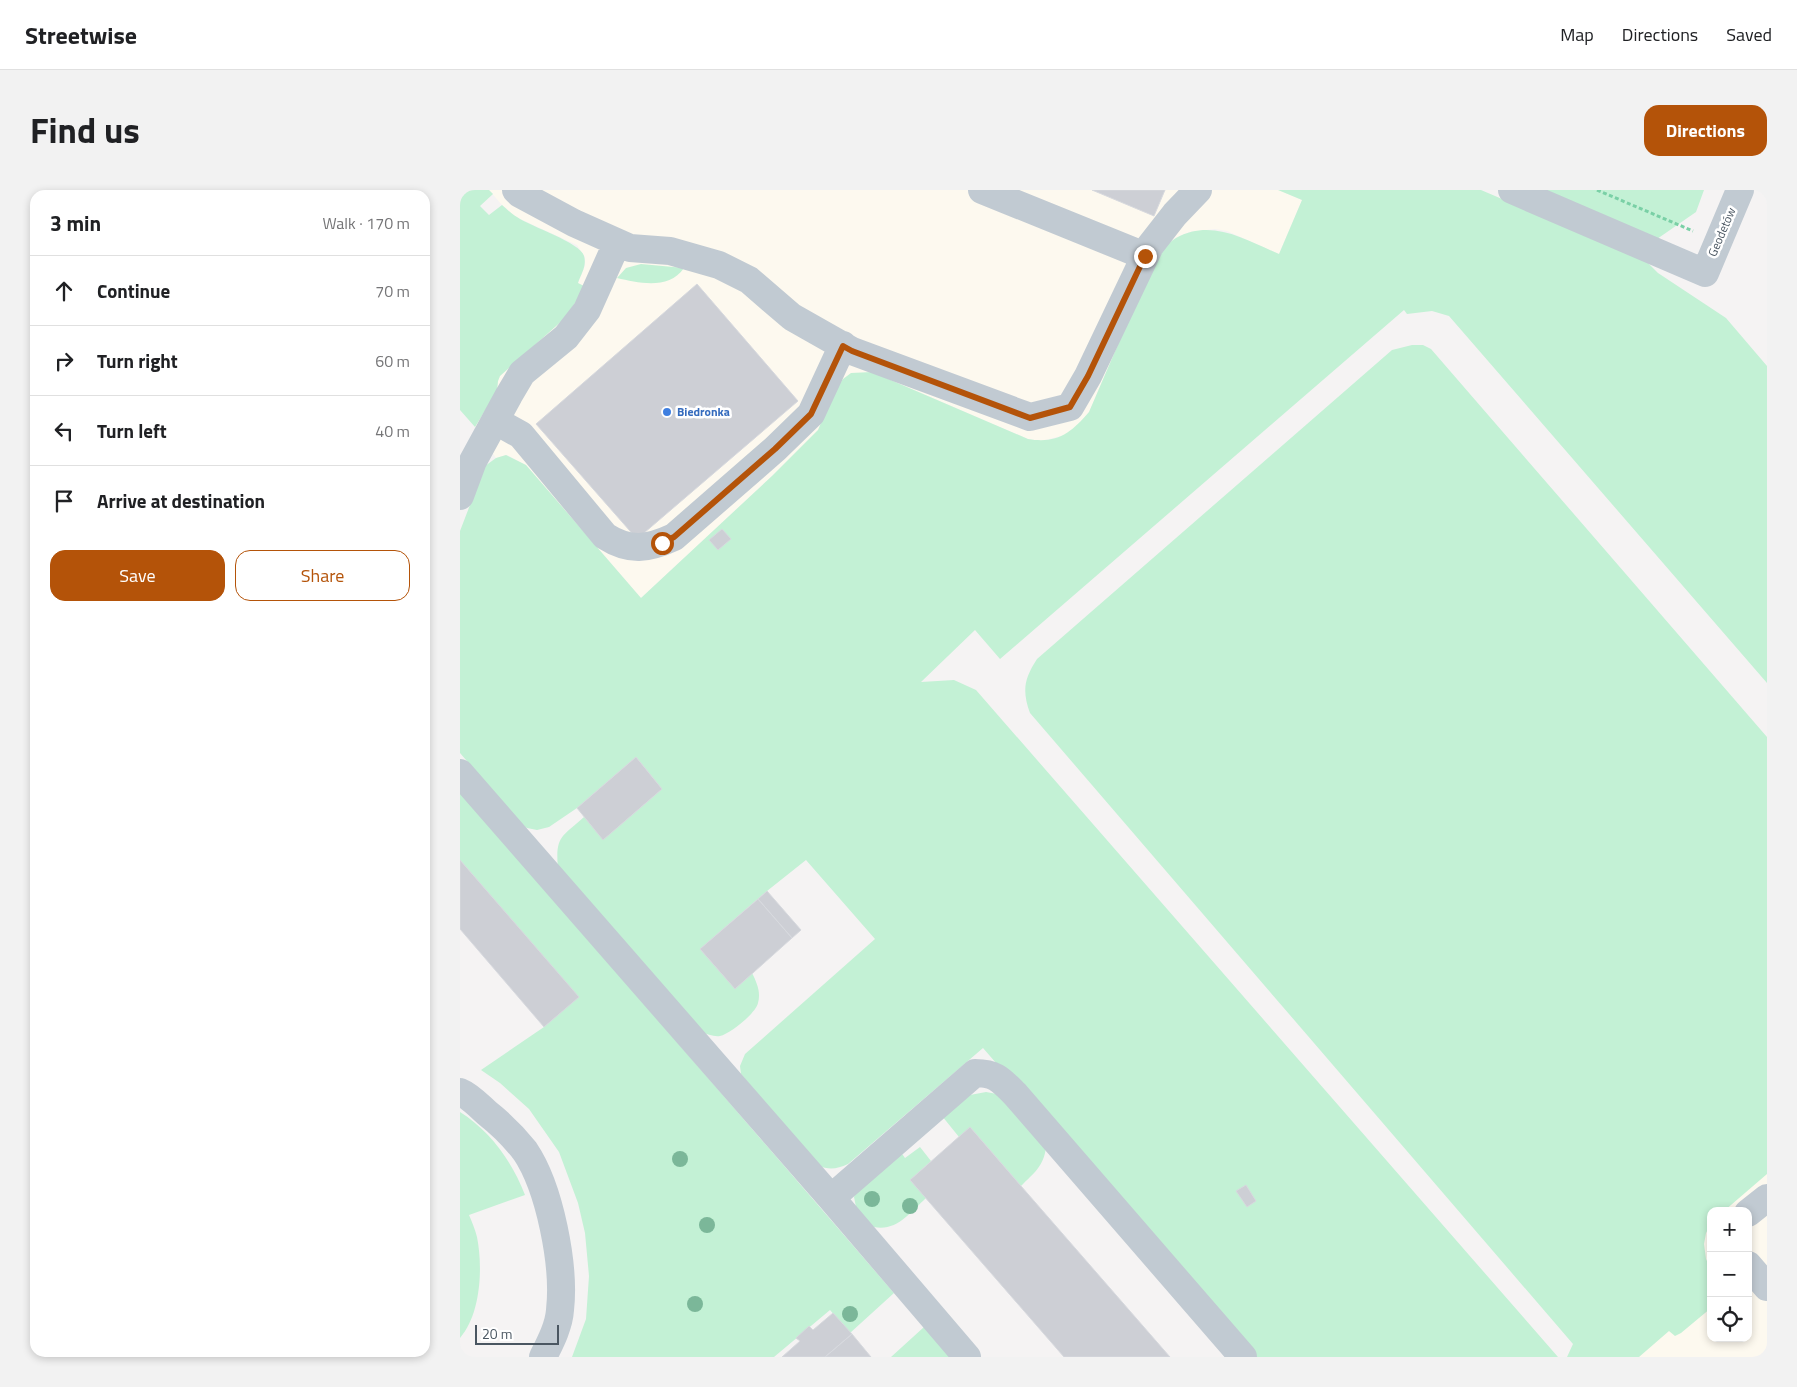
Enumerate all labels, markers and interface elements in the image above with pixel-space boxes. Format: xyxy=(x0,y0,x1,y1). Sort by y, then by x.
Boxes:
text: Streetwise xyxy=(25,17,137,53)
text: Map xyxy=(1560,21,1594,48)
text: Directions xyxy=(1622,21,1698,48)
text: Saved xyxy=(1726,21,1772,48)
text: Find us xyxy=(30,103,140,157)
button: Directions xyxy=(1644,105,1767,156)
street label: Geodetów xyxy=(1703,204,1740,259)
text: 3 min xyxy=(50,207,101,239)
text: Walk · 170 m xyxy=(322,211,410,235)
route end xyxy=(1134,245,1157,268)
text: Continue xyxy=(97,276,170,305)
icon: ahead xyxy=(50,277,78,305)
text: 70 m xyxy=(375,279,410,303)
text: Turn right xyxy=(97,346,178,375)
icon: right xyxy=(50,347,78,375)
text: 60 m xyxy=(375,349,410,373)
place label: Biedronka xyxy=(677,402,730,421)
marker: Biedronka xyxy=(661,406,673,418)
text: Turn left xyxy=(97,416,167,445)
icon: left xyxy=(50,417,78,445)
text: 40 m xyxy=(375,419,410,443)
text: Arrive at destination xyxy=(97,486,265,515)
icon: arrive xyxy=(50,487,78,515)
route start xyxy=(651,532,674,555)
button: Save xyxy=(50,550,225,601)
button: Share xyxy=(235,550,410,601)
map controls xyxy=(1707,1207,1752,1342)
button: + xyxy=(1707,1207,1752,1252)
button: − xyxy=(1707,1252,1752,1297)
button: locate xyxy=(1707,1297,1752,1342)
scale bar xyxy=(475,1322,559,1345)
text: 20 m xyxy=(482,1323,512,1344)

